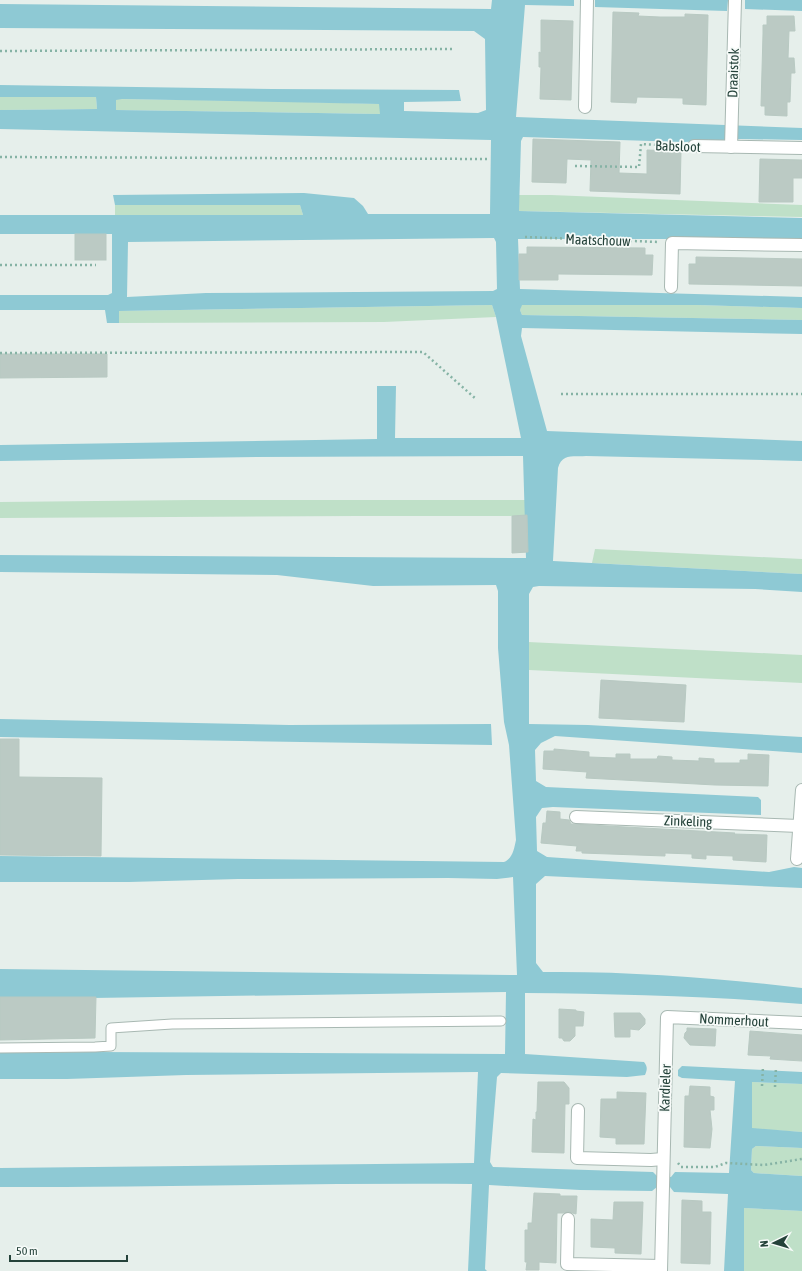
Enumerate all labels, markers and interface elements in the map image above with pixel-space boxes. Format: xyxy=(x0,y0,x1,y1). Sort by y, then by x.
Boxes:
street label: Draaistok xyxy=(724,48,742,98)
street label: Babsloot xyxy=(655,137,701,155)
street label: Maatschouw xyxy=(565,231,631,249)
street label: Zinkeling xyxy=(664,812,712,830)
street label: Nommerhout xyxy=(699,1010,769,1030)
street label: Kardieler xyxy=(656,1063,674,1112)
north arrow xyxy=(754,1223,794,1263)
scale bar xyxy=(10,1237,127,1263)
text: N xyxy=(758,1240,770,1248)
text: 50 m xyxy=(16,1244,38,1258)

